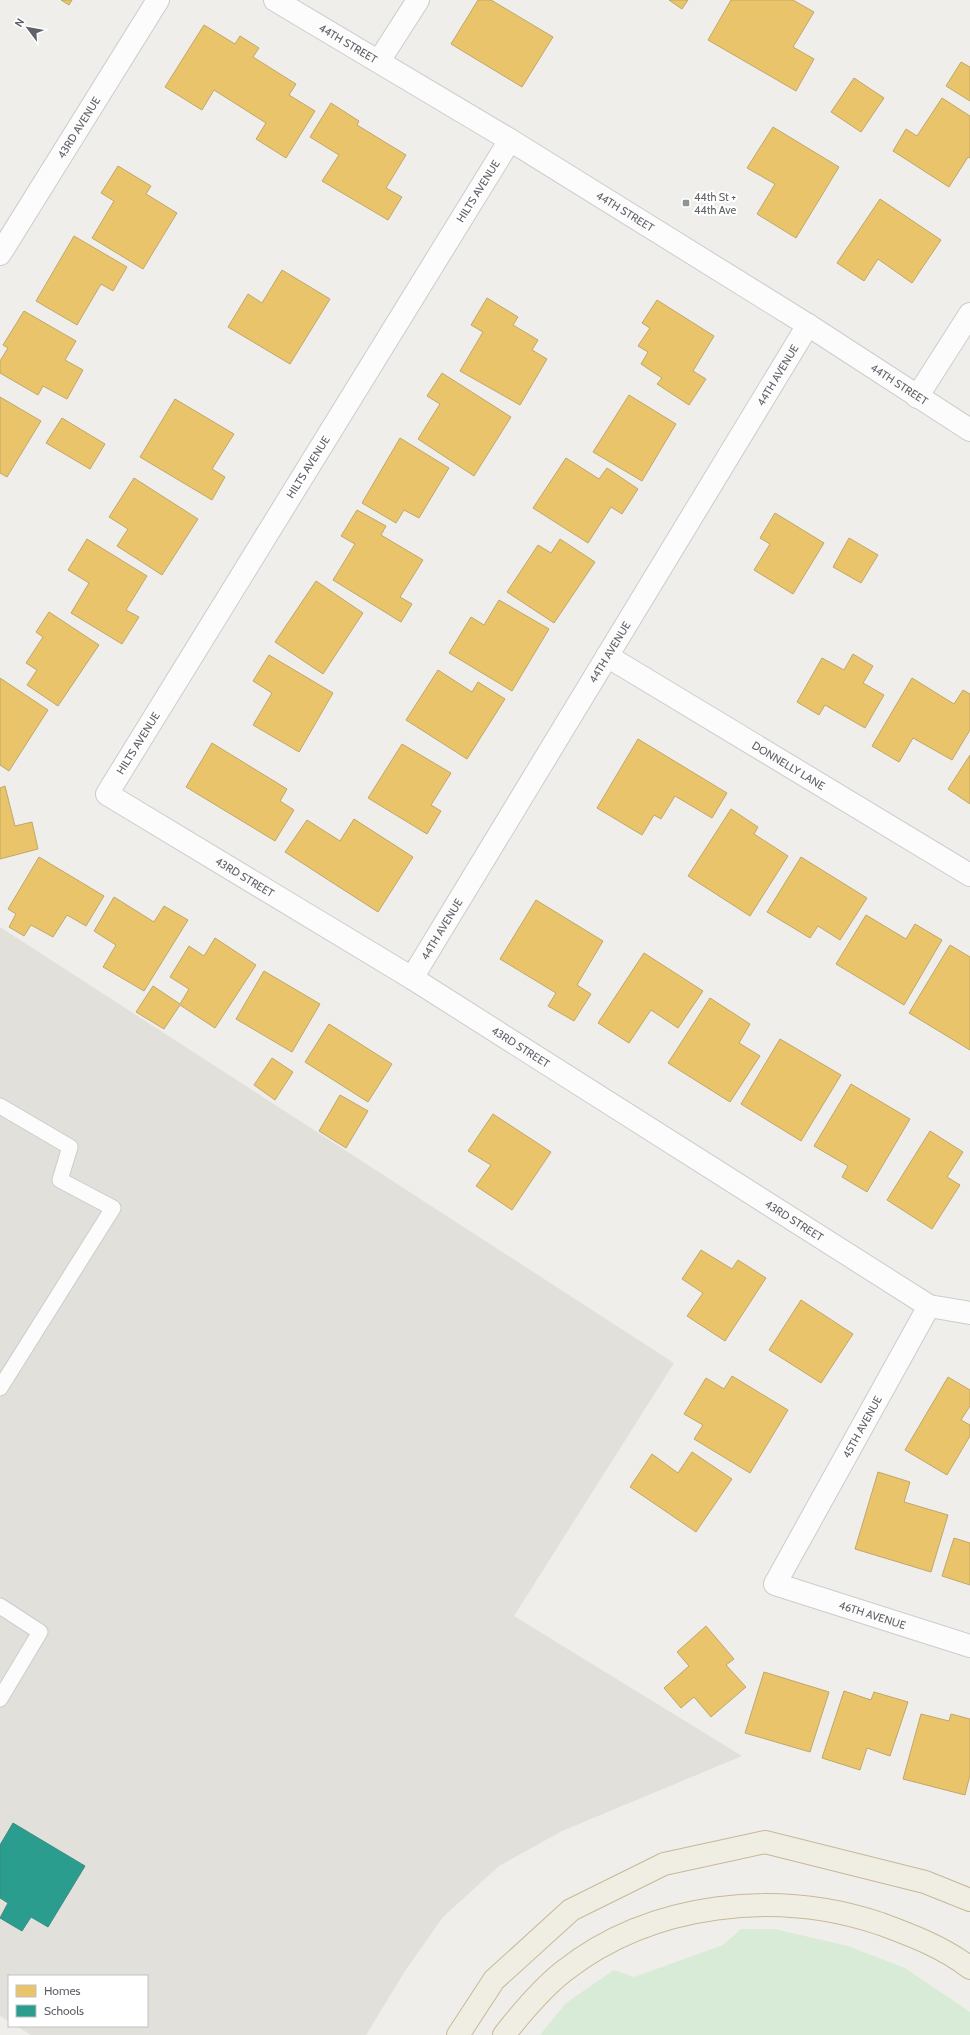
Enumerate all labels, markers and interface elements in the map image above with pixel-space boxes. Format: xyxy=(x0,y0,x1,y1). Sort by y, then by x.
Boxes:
north arrow xyxy=(8,8,48,48)
text: N xyxy=(12,16,28,30)
street label: 44TH STREET xyxy=(316,21,380,66)
street label: 43RD AVENUE xyxy=(54,94,103,161)
street label: HILTS AVENUE xyxy=(453,157,503,225)
street label: 44TH STREET xyxy=(593,188,657,235)
place label: 44th St + 44th Ave xyxy=(694,190,737,217)
marker: 44th St + 44th Ave xyxy=(681,198,691,208)
street label: 44TH AVENUE xyxy=(754,342,802,409)
street label: 44TH STREET xyxy=(868,360,931,408)
street label: HILTS AVENUE xyxy=(283,433,333,501)
street label: 44TH AVENUE xyxy=(586,619,634,686)
street label: HILTS AVENUE xyxy=(113,709,163,777)
street label: DONNELLY LANE xyxy=(749,738,828,793)
street label: 43RD STREET xyxy=(213,854,277,900)
street label: 44TH AVENUE xyxy=(418,896,466,963)
street label: 43RD STREET xyxy=(489,1023,553,1071)
street label: 43RD STREET xyxy=(762,1197,826,1244)
street label: 45TH AVENUE xyxy=(839,1393,885,1461)
street label: 46TH AVENUE xyxy=(837,1598,908,1632)
legend xyxy=(8,1975,148,2027)
text: Homes xyxy=(44,1983,81,1998)
text: Schools xyxy=(44,2003,84,2018)

